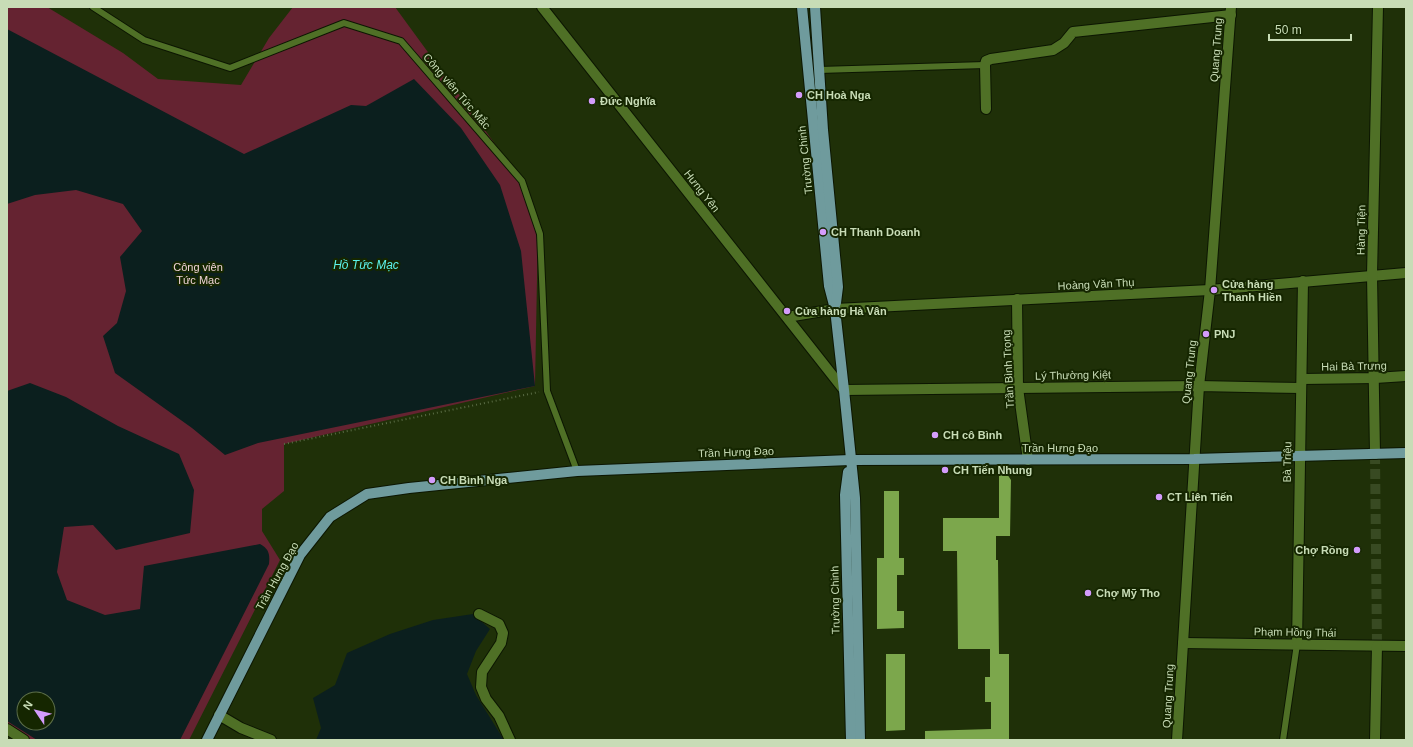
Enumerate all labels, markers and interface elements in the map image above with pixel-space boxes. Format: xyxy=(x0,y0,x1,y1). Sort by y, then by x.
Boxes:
scale bar xyxy=(1269,16,1351,42)
street label: Quang Trung xyxy=(1208,18,1224,82)
text: 50 m xyxy=(1275,23,1302,37)
street label: Công viên Tức Mắc xyxy=(421,51,493,131)
place label: CH Hoà Nga xyxy=(807,89,871,101)
marker: CH Hoà Nga xyxy=(794,90,804,100)
place label: Đức Nghĩa xyxy=(600,95,657,107)
marker: Đức Nghĩa xyxy=(587,96,597,106)
street label: Trường Chinh xyxy=(795,125,815,195)
street label: Hưng Yên xyxy=(682,168,722,214)
street label: Hàng Tiện xyxy=(1355,205,1367,255)
place label: CH Thanh Doanh xyxy=(831,226,920,238)
marker: CH Thanh Doanh xyxy=(818,227,828,237)
water label: Hồ Tức Mạc xyxy=(333,258,399,272)
park label: Công viên Tức Mạc xyxy=(173,261,223,286)
street label: Hoàng Văn Thụ xyxy=(1057,276,1135,292)
place label: Cửa hàng Thanh Hiền xyxy=(1222,278,1282,303)
marker: Cửa hàng Thanh Hiền xyxy=(1209,285,1219,295)
place label: Cửa hàng Hà Vân xyxy=(795,305,887,317)
marker: Cửa hàng Hà Vân xyxy=(782,306,792,316)
place label: PNJ xyxy=(1214,328,1235,340)
street label: Trần Bình Trọng xyxy=(1000,329,1016,409)
marker: PNJ xyxy=(1201,329,1211,339)
street label: Quang Trung xyxy=(1180,339,1198,405)
street label: Hai Bà Trưng xyxy=(1321,359,1387,373)
street label: Lý Thường Kiệt xyxy=(1035,368,1111,382)
place label: CH cô Bình xyxy=(943,429,1003,441)
marker: CH cô Bình xyxy=(930,430,940,440)
street label: Bà Triệu xyxy=(1281,441,1293,483)
street label: Trần Hưng Đạo xyxy=(1022,442,1098,454)
street label: Trần Hưng Đạo xyxy=(698,445,774,459)
place label: CH Tiến Nhung xyxy=(953,464,1032,476)
marker: CH Tiến Nhung xyxy=(940,465,950,475)
place label: CH Bình Nga xyxy=(440,474,508,486)
marker: CH Bình Nga xyxy=(427,475,437,485)
place label: CT Liên Tiến xyxy=(1167,491,1233,503)
marker: CT Liên Tiến xyxy=(1154,492,1164,502)
street label: Trần Hưng Đạo xyxy=(253,540,301,612)
place label: Chợ Rồng xyxy=(1295,544,1349,557)
marker: Chợ Rồng xyxy=(1352,545,1362,555)
street label: Trường Chinh xyxy=(828,566,842,634)
place label: Chợ Mỹ Tho xyxy=(1096,587,1160,600)
marker: Chợ Mỹ Tho xyxy=(1083,588,1093,598)
street label: Phạm Hồng Thái xyxy=(1254,625,1336,639)
street label: Quang Trung xyxy=(1160,664,1176,728)
north arrow xyxy=(16,691,56,731)
text: N xyxy=(21,699,35,712)

